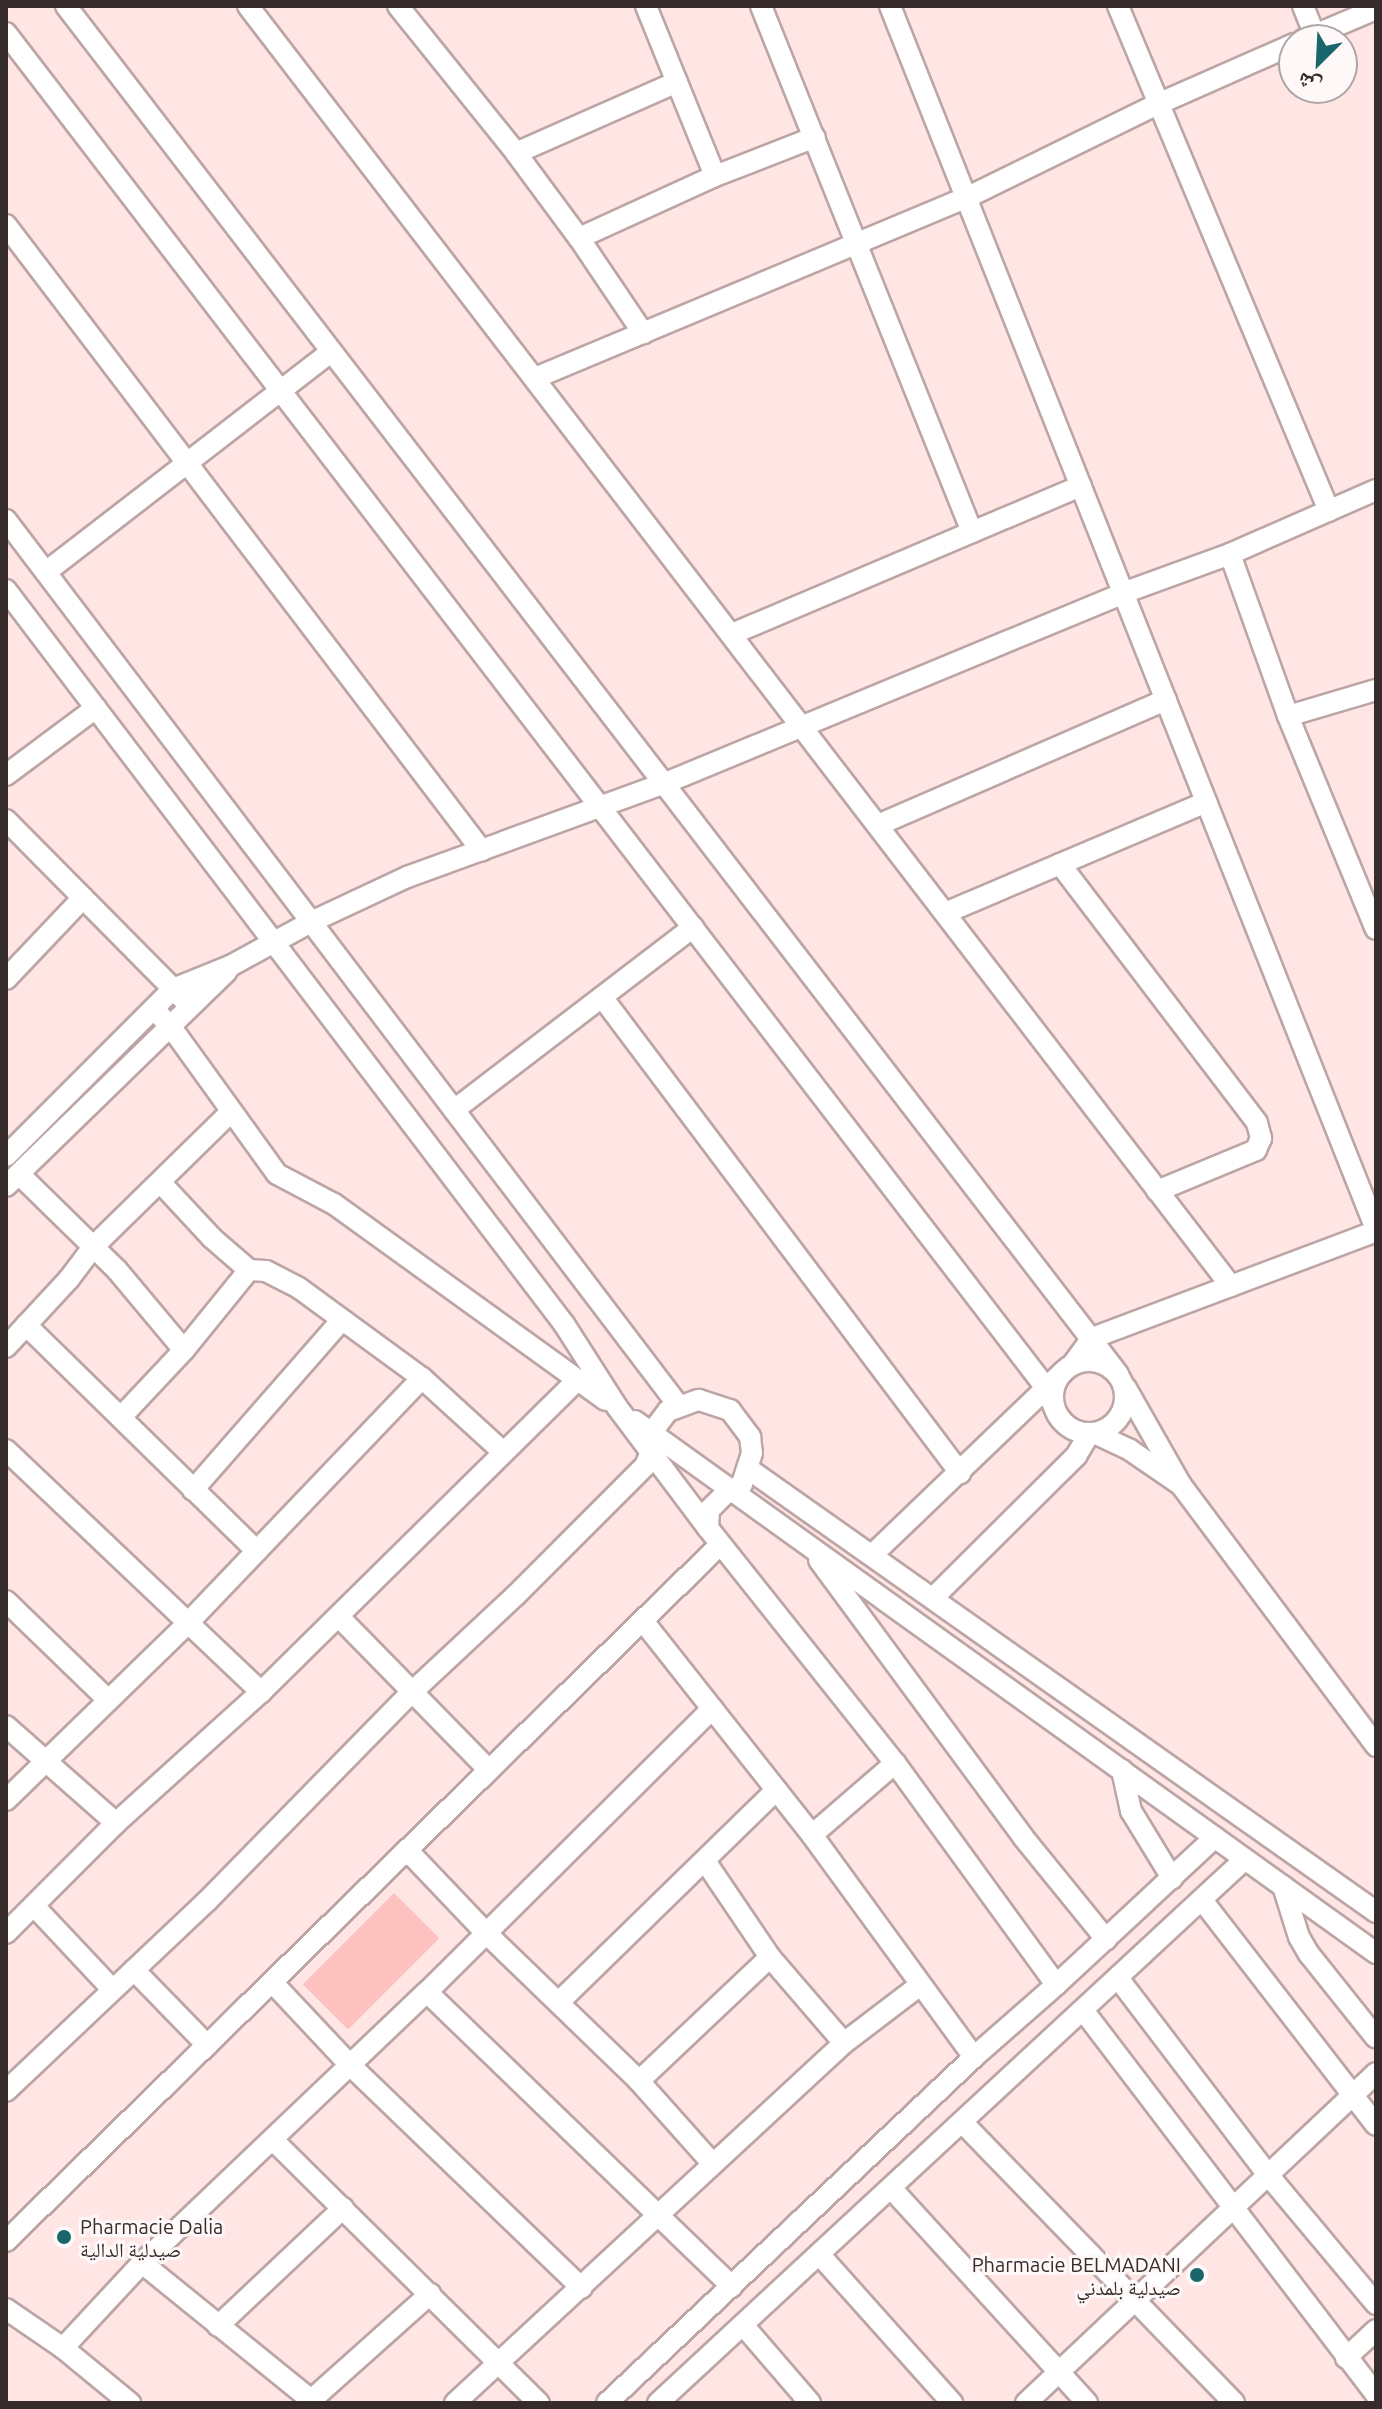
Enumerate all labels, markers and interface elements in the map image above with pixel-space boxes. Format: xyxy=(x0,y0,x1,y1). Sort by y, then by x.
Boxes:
north arrow xyxy=(1278,24,1358,104)
text: ش xyxy=(1293,68,1325,101)
place label: Pharmacie Dalia صيدلية الدالية xyxy=(80,2214,223,2261)
marker: Pharmacie Dalia صيدلية الدالية xyxy=(55,2228,73,2246)
place label: Pharmacie BELMADANI صيدلية بلمدني xyxy=(972,2252,1181,2299)
marker: Pharmacie BELMADANI صيدلية بلمدني xyxy=(1188,2266,1206,2284)

